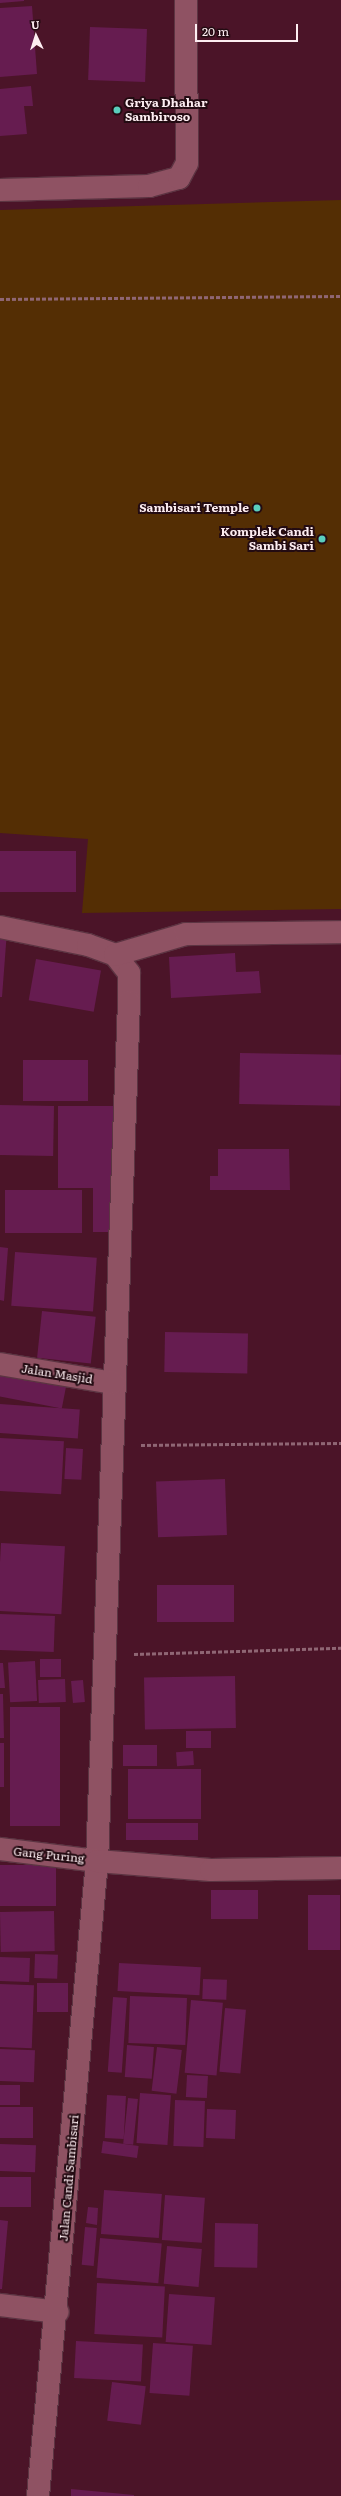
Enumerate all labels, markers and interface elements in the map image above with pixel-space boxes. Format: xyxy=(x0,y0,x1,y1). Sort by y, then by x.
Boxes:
north arrow xyxy=(16,16,56,56)
text: U xyxy=(30,16,40,32)
scale bar xyxy=(197,16,300,42)
text: 20 m xyxy=(202,22,229,40)
place label: Griya Dhahar Sambiroso xyxy=(125,96,207,124)
marker: Griya Dhahar Sambiroso xyxy=(112,105,122,115)
place label: Sambisari Temple xyxy=(139,501,249,515)
marker: Sambisari Temple xyxy=(252,503,262,513)
place label: Komplek Candi Sambi Sari xyxy=(220,525,314,553)
marker: Komplek Candi Sambi Sari xyxy=(317,534,327,544)
street label: Jalan Masjid xyxy=(20,1361,94,1387)
street label: Gang Puring xyxy=(13,1844,85,1866)
street label: Jalan Candi Sambisari xyxy=(56,2114,82,2242)

